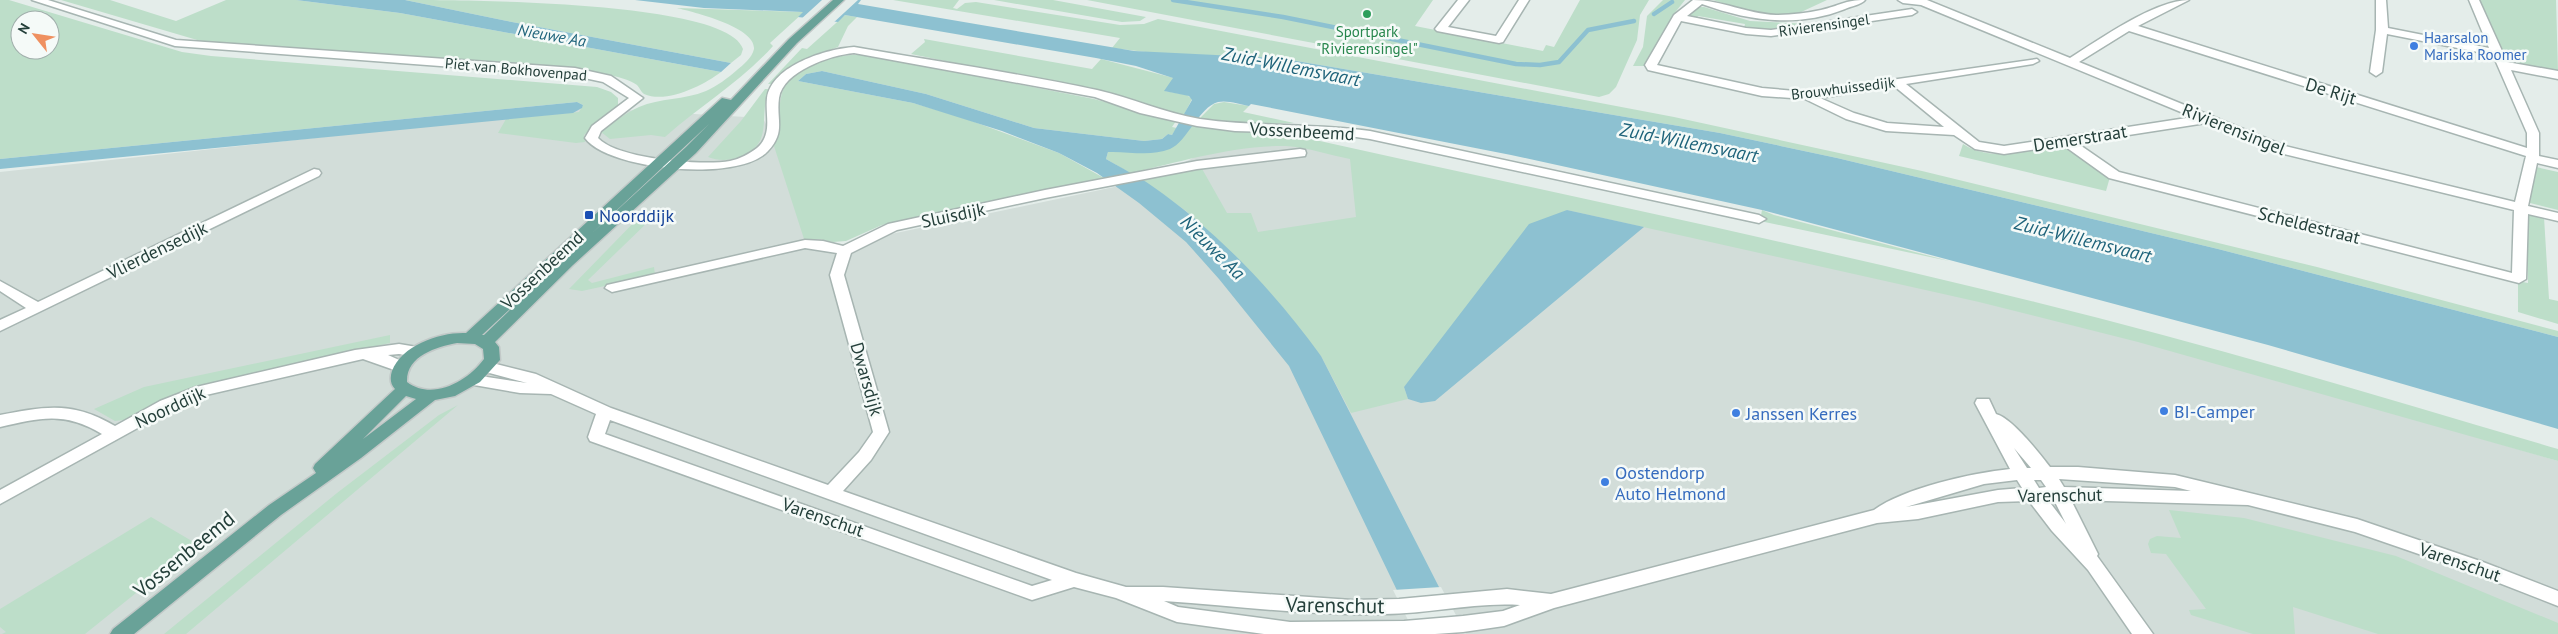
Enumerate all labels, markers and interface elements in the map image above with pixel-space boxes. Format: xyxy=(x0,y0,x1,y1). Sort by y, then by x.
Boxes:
marker: Sportpark "Rivierensingel" xyxy=(1361,8,1373,20)
street label: Rivierensingel xyxy=(1777,9,1871,41)
north arrow xyxy=(10,10,60,60)
water label: Nieuwe Aa xyxy=(516,19,588,51)
text: N xyxy=(14,20,34,37)
place label: Sportpark "Rivierensingel" xyxy=(1316,22,1418,58)
place label: Haarsalon Mariska Roomer xyxy=(2424,28,2527,64)
marker: Haarsalon Mariska Roomer xyxy=(2408,40,2420,52)
water label: Zuid-Willemsvaart xyxy=(1219,41,1363,91)
street label: Piet van Bokhovenpad xyxy=(444,53,588,85)
street label: Brouwhuissedijk xyxy=(1790,72,1897,104)
street label: De Rijt xyxy=(2303,72,2359,110)
street label: Rivierensingel xyxy=(2179,98,2290,160)
street label: Vossenbeemd xyxy=(1248,117,1355,145)
water label: Zuid-Willemsvaart xyxy=(1617,117,1761,167)
street label: Demerstraat xyxy=(2032,119,2128,157)
street label: Sluisdijk xyxy=(919,197,987,233)
street label: Scheldestraat xyxy=(2256,201,2362,249)
place label: Noorddijk xyxy=(599,204,675,227)
marker: Noorddijk xyxy=(583,209,595,221)
water label: Nieuwe Aa xyxy=(1176,210,1251,285)
water label: Zuid-Willemsvaart xyxy=(2011,210,2155,268)
street label: Vlierdensedijk xyxy=(102,216,211,285)
street label: Vossenbeemd xyxy=(495,226,588,315)
street label: Dwarsdijk xyxy=(846,340,889,419)
street label: Noorddijk xyxy=(131,381,209,433)
place label: BI-Camper xyxy=(2174,400,2255,423)
place label: Janssen Kerres xyxy=(1745,402,1857,425)
marker: BI-Camper xyxy=(2158,405,2170,417)
marker: Janssen Kerres xyxy=(1730,407,1742,419)
place label: Oostendorp Auto Helmond xyxy=(1615,461,1726,505)
marker: Oostendorp Auto Helmond xyxy=(1599,476,1611,488)
street label: Varenschut xyxy=(2016,483,2103,507)
street label: Varenschut xyxy=(778,492,867,542)
street label: Vossenbeemd xyxy=(127,505,240,604)
street label: Varenschut xyxy=(2415,537,2504,587)
street label: Varenschut xyxy=(1284,591,1385,619)

